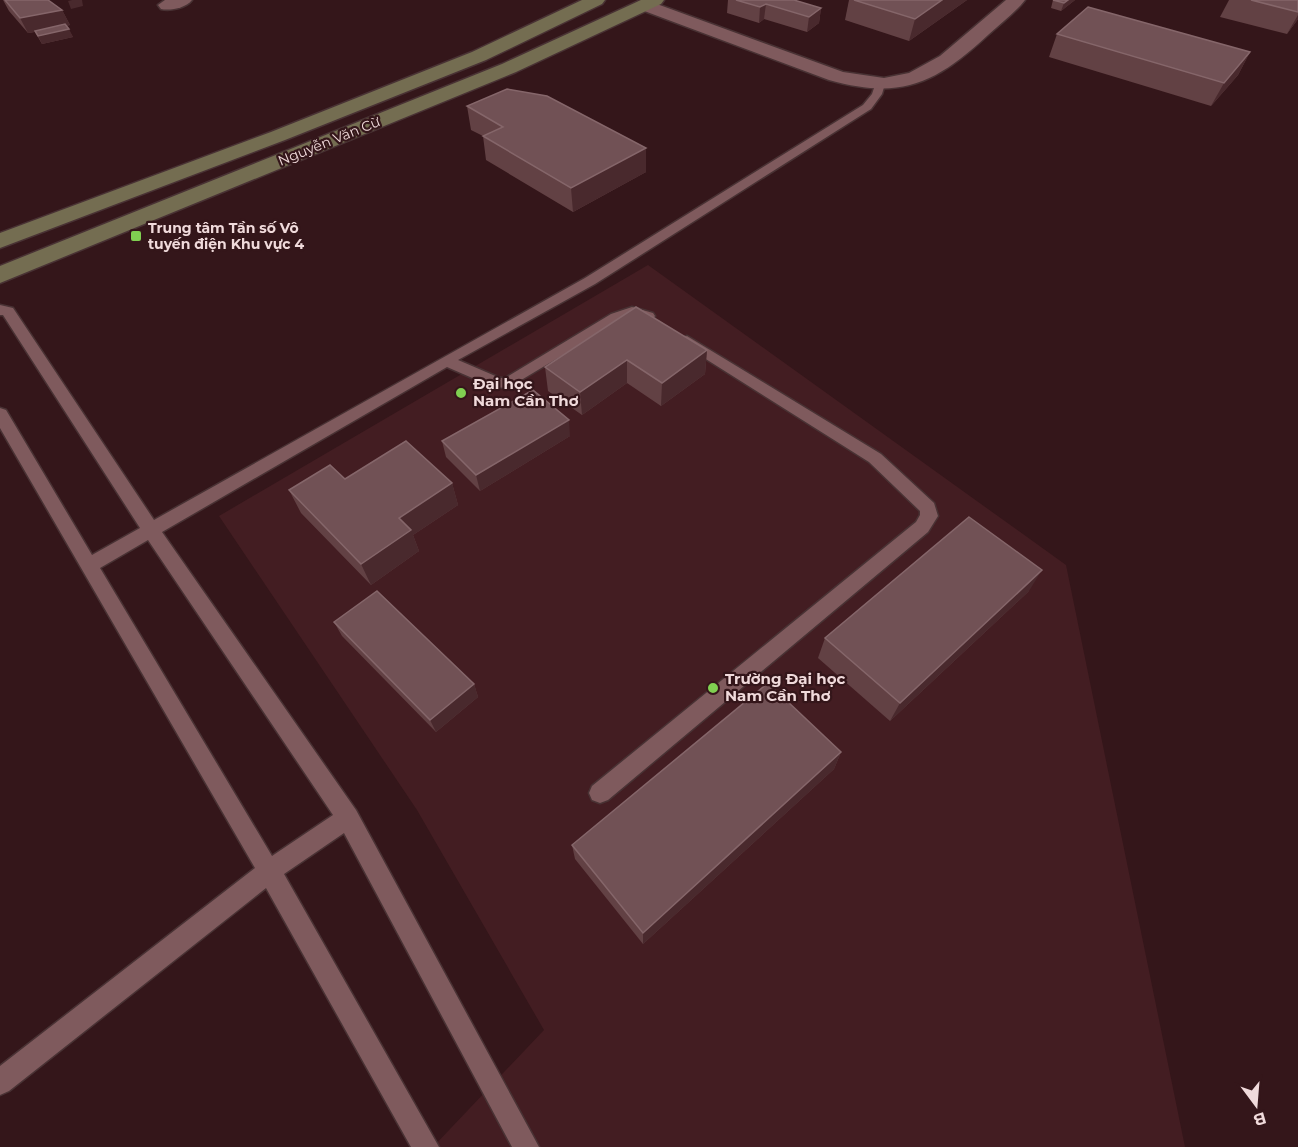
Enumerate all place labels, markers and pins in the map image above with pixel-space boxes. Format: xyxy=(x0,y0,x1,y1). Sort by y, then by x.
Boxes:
place label: Trung tâm Tần số Vô tuyến điện Khu vực 4 xyxy=(148,219,304,253)
marker: Trung tâm Tần số Vô tuyến điện Khu vực 4 xyxy=(129,229,143,243)
place label: Đại học Nam Cần Thơ xyxy=(473,374,579,410)
marker: Đại học Nam Cần Thơ xyxy=(454,386,468,400)
place label: Trường Đại học Nam Cần Thơ xyxy=(725,669,846,705)
marker: Trường Đại học Nam Cần Thơ xyxy=(706,681,720,695)

